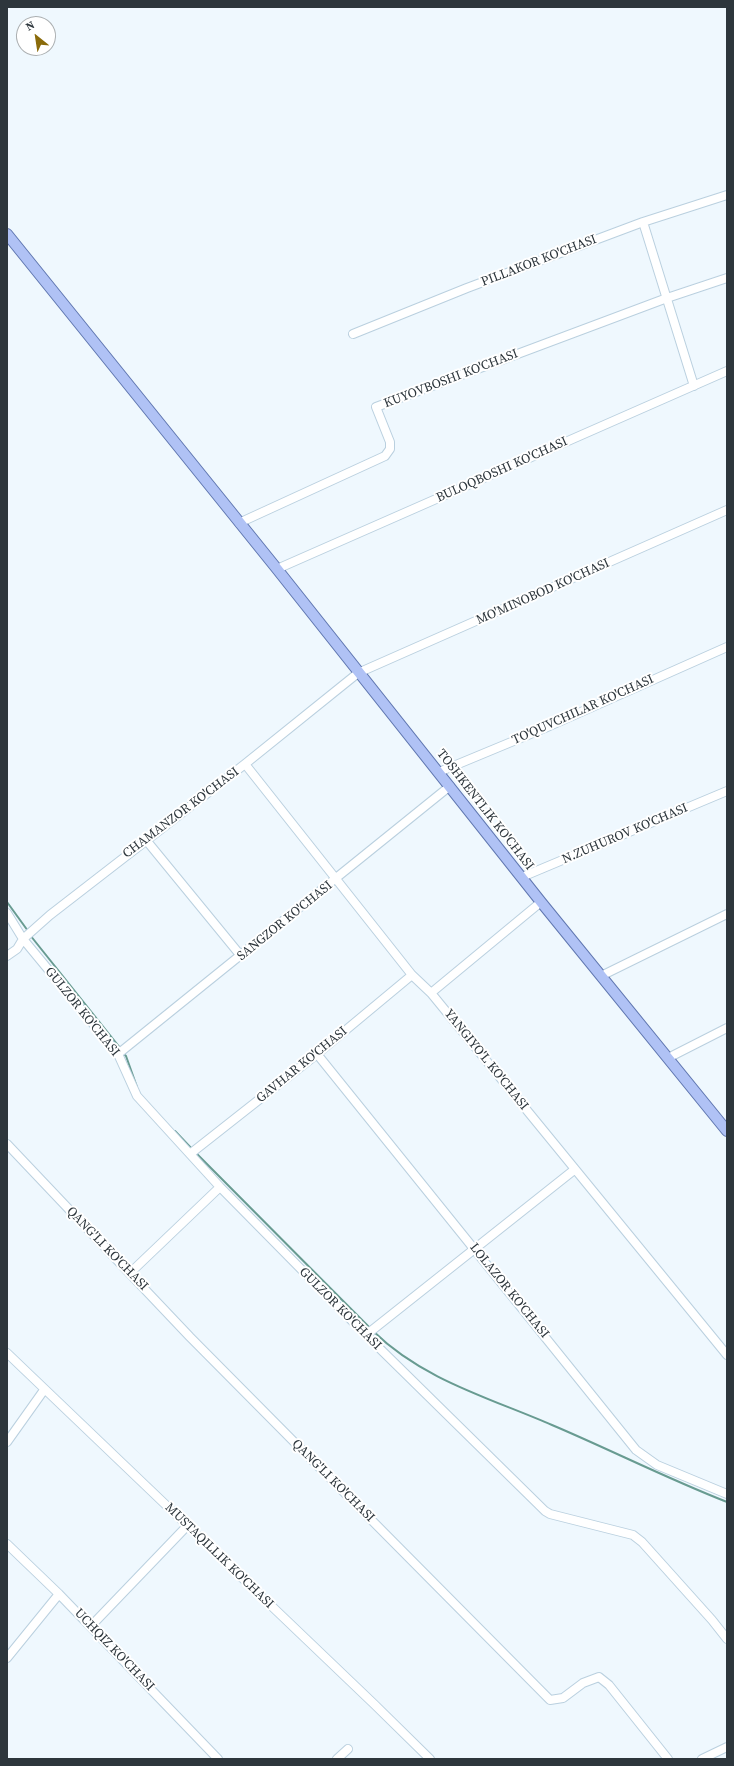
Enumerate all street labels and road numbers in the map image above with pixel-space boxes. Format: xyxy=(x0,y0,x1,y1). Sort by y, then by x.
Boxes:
street label: PILLAKOR KO'CHASI xyxy=(479,232,599,290)
street label: KUYOVBOSHI KO'CHASI xyxy=(382,346,520,412)
street label: BULOQBOSHI KO'CHASI xyxy=(434,434,570,506)
street label: MO'MINOBOD KO'CHASI xyxy=(474,556,612,628)
street label: TO'QUVCHILAR KO'CHASI xyxy=(510,672,656,748)
street label: TOSHKENTLIK KO'CHASI xyxy=(433,746,537,874)
street label: CHAMANZOR KO'CHASI xyxy=(120,764,242,862)
street label: N.ZUHUROV KO'CHASI xyxy=(560,800,690,868)
street label: SANGZOR KO'CHASI xyxy=(234,878,336,964)
street label: GULZOR KO'CHASI xyxy=(41,964,123,1060)
street label: YANGIYO'L KO'CHASI xyxy=(440,1006,532,1114)
street label: GAVHAR KO'CHASI xyxy=(253,1024,351,1106)
street label: QANG'LI KO'CHASI xyxy=(63,1204,151,1294)
street label: LOLAZOR KO'CHASI xyxy=(466,1240,552,1342)
street label: GULZOR KO'CHASI xyxy=(295,1264,385,1354)
street label: QANG'LI KO'CHASI xyxy=(288,1436,378,1526)
street label: MUSTAQILLIK KO'CHASI xyxy=(161,1500,277,1612)
street label: UCHQIZ KO'CHASI xyxy=(71,1606,157,1694)

